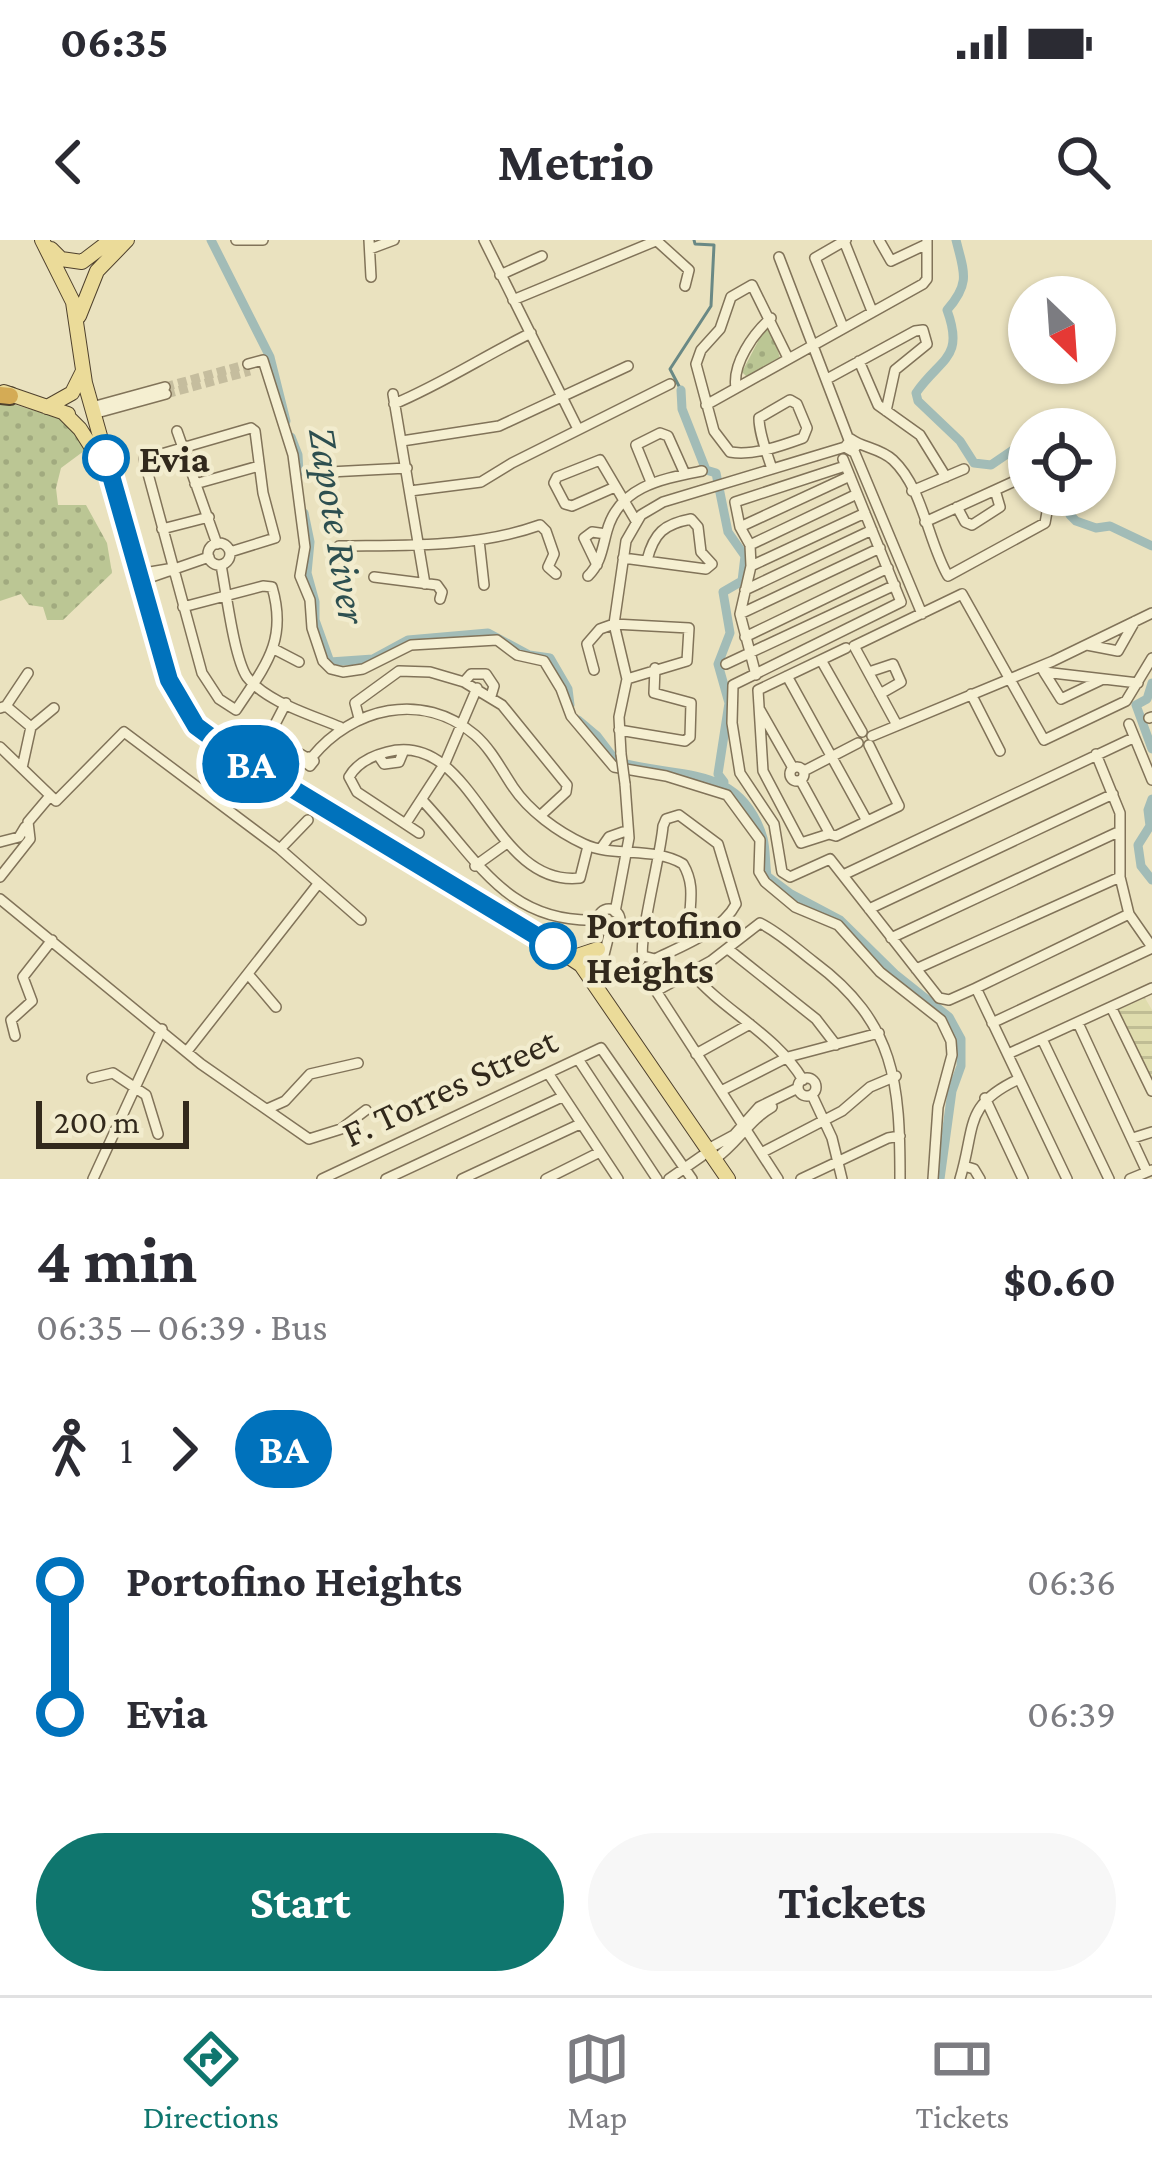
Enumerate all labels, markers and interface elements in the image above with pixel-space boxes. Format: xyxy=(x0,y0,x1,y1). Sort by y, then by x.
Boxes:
text: 06:35 xyxy=(60,17,168,67)
icon: back xyxy=(36,129,102,195)
icon: search xyxy=(1050,129,1116,195)
text: Metrio xyxy=(498,132,654,192)
north arrow xyxy=(1008,276,1116,384)
map controls xyxy=(1008,276,1116,516)
button: locate xyxy=(1008,408,1116,516)
water label: Zapote River xyxy=(300,424,377,628)
marker: Evia xyxy=(84,436,128,480)
place label: Evia xyxy=(139,437,210,480)
line badge: BA xyxy=(197,725,305,803)
text: BA xyxy=(226,740,276,787)
place label: Portofino Heights xyxy=(586,903,742,991)
marker: Portofino Heights xyxy=(531,924,575,968)
street label: F. Torres Street xyxy=(335,1018,564,1155)
scale bar xyxy=(36,1095,189,1148)
text: 200 m xyxy=(54,1103,140,1140)
text: 4 min xyxy=(36,1223,197,1296)
text: $0.60 xyxy=(1003,1256,1116,1306)
text: 06:35 – 06:39 · Bus xyxy=(36,1305,328,1348)
icon: walk xyxy=(36,1416,102,1482)
icon: forward xyxy=(151,1416,217,1482)
text: BA xyxy=(259,1425,308,1472)
text: 1 xyxy=(120,1428,133,1471)
text: Portofino Heights xyxy=(126,1556,462,1606)
text: 06:36 xyxy=(1027,1560,1116,1603)
text: Evia xyxy=(126,1688,208,1738)
text: 06:39 xyxy=(1027,1692,1116,1735)
button: Start xyxy=(36,1833,564,1971)
button: Tickets xyxy=(588,1833,1116,1971)
tab: Directions xyxy=(143,2026,279,2135)
tab: Map xyxy=(564,2026,630,2135)
tab: Tickets xyxy=(916,2026,1009,2135)

